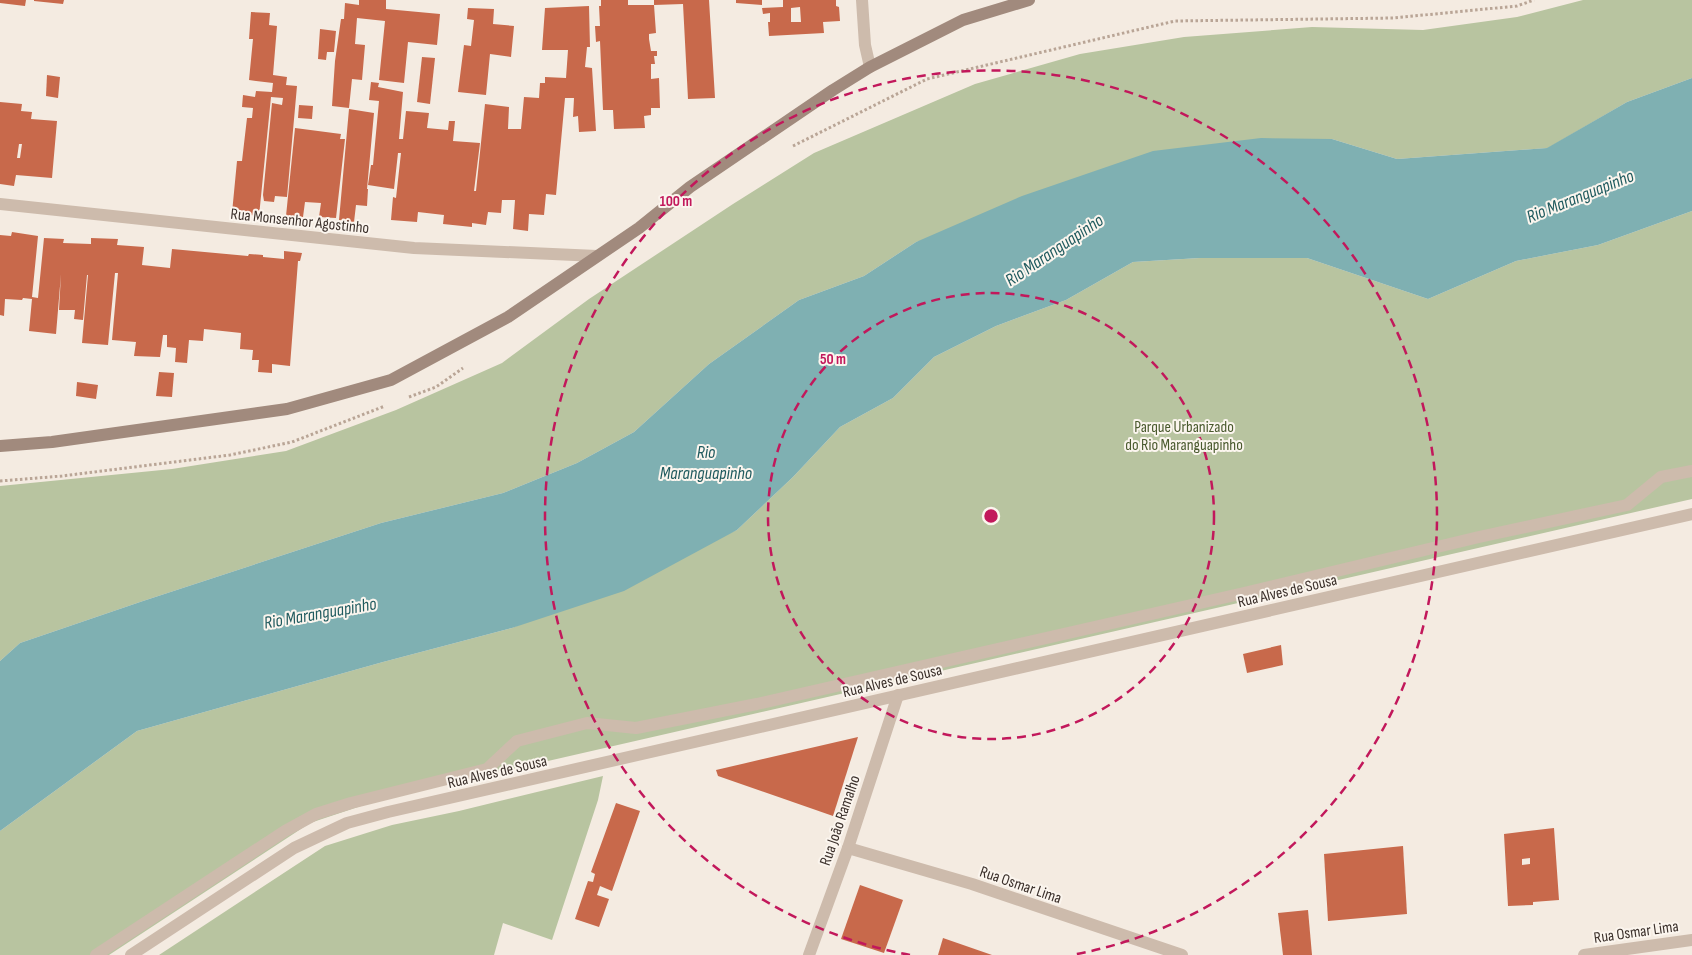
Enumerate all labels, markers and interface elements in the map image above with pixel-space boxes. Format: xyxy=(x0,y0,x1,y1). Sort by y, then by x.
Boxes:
water label: Rio Maranguapinho xyxy=(1523,165,1638,228)
text: 100 m xyxy=(660,192,692,211)
street label: Rua Monsenhor Agostinho xyxy=(230,205,370,238)
water label: Rio Maranguapinho xyxy=(1001,209,1108,291)
text: 50 m xyxy=(820,350,846,369)
park label: Parque Urbanizado do Rio Maranguapinho xyxy=(1125,418,1243,455)
water label: Rio Maranguapinho xyxy=(660,442,753,484)
centre of rings xyxy=(982,507,1000,525)
street label: Rua Alves de Sousa xyxy=(1236,571,1339,612)
water label: Rio Maranguapinho xyxy=(262,593,379,634)
street label: Rua Alves de Sousa xyxy=(841,661,944,702)
street label: Rua Alves de Sousa xyxy=(446,752,549,793)
street label: Rua João Ramalho xyxy=(816,773,865,868)
street label: Rua Osmar Lima xyxy=(977,863,1064,908)
street label: Rua Osmar Lima xyxy=(1593,917,1680,948)

